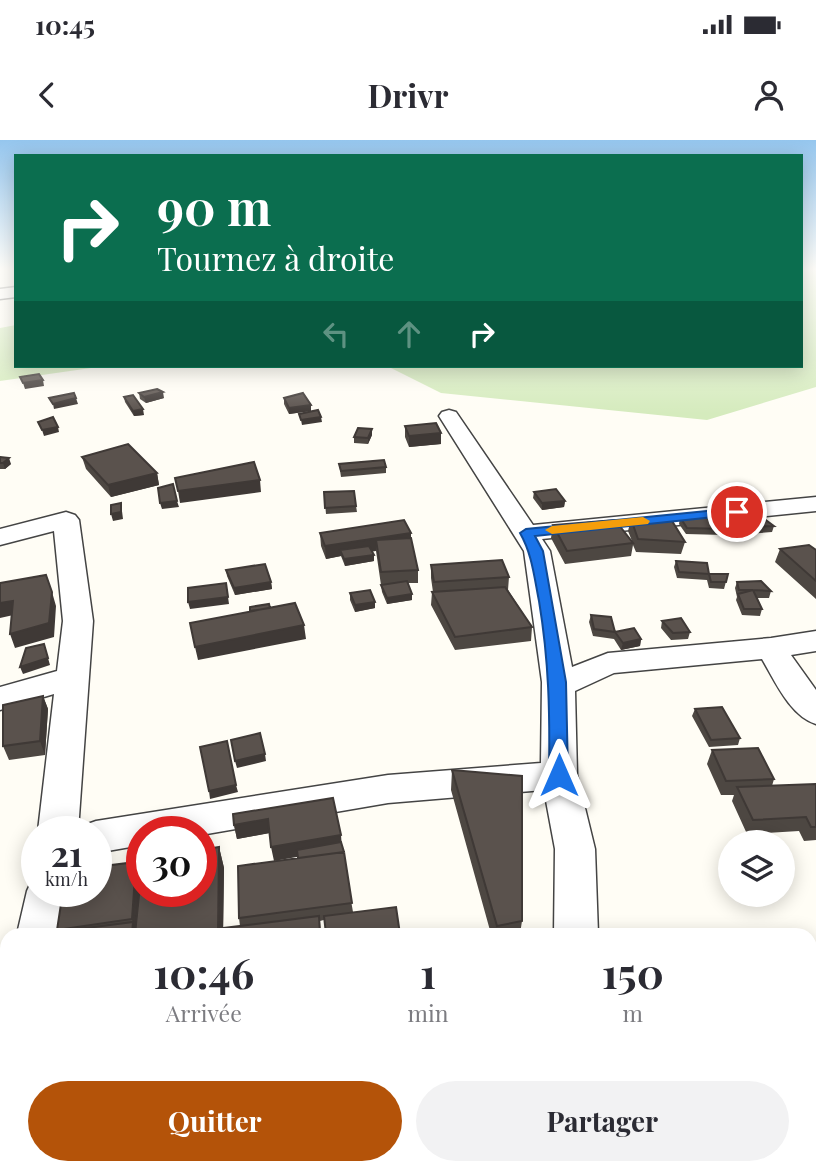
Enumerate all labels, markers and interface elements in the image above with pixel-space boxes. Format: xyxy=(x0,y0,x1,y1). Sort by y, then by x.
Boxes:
text: 10:45 xyxy=(35,7,95,42)
text: Drivr xyxy=(368,73,448,116)
icon: back xyxy=(28,76,66,114)
icon: person xyxy=(750,76,788,114)
text: 90 m xyxy=(157,173,271,238)
icon: right xyxy=(42,182,133,273)
text: Tournez à droite xyxy=(157,236,395,279)
icon: left xyxy=(317,315,355,353)
icon: ahead xyxy=(390,315,428,353)
icon: right xyxy=(463,315,501,353)
pin xyxy=(707,482,767,542)
icon: arrive xyxy=(718,493,756,531)
position arrow xyxy=(522,738,596,812)
speed limit sign: 30 xyxy=(126,816,217,907)
text: 21 xyxy=(51,829,82,876)
map controls xyxy=(718,830,795,907)
button: layers xyxy=(718,830,795,907)
text: km/h xyxy=(45,867,88,891)
text: 10:46 xyxy=(153,944,254,1000)
text: 1 xyxy=(420,944,436,1000)
text: 150 xyxy=(602,944,664,1000)
text: Arrivée xyxy=(166,997,242,1028)
text: min xyxy=(408,997,449,1028)
text: m xyxy=(623,997,643,1028)
button: Quitter xyxy=(28,1081,402,1161)
button: Partager xyxy=(416,1081,789,1161)

